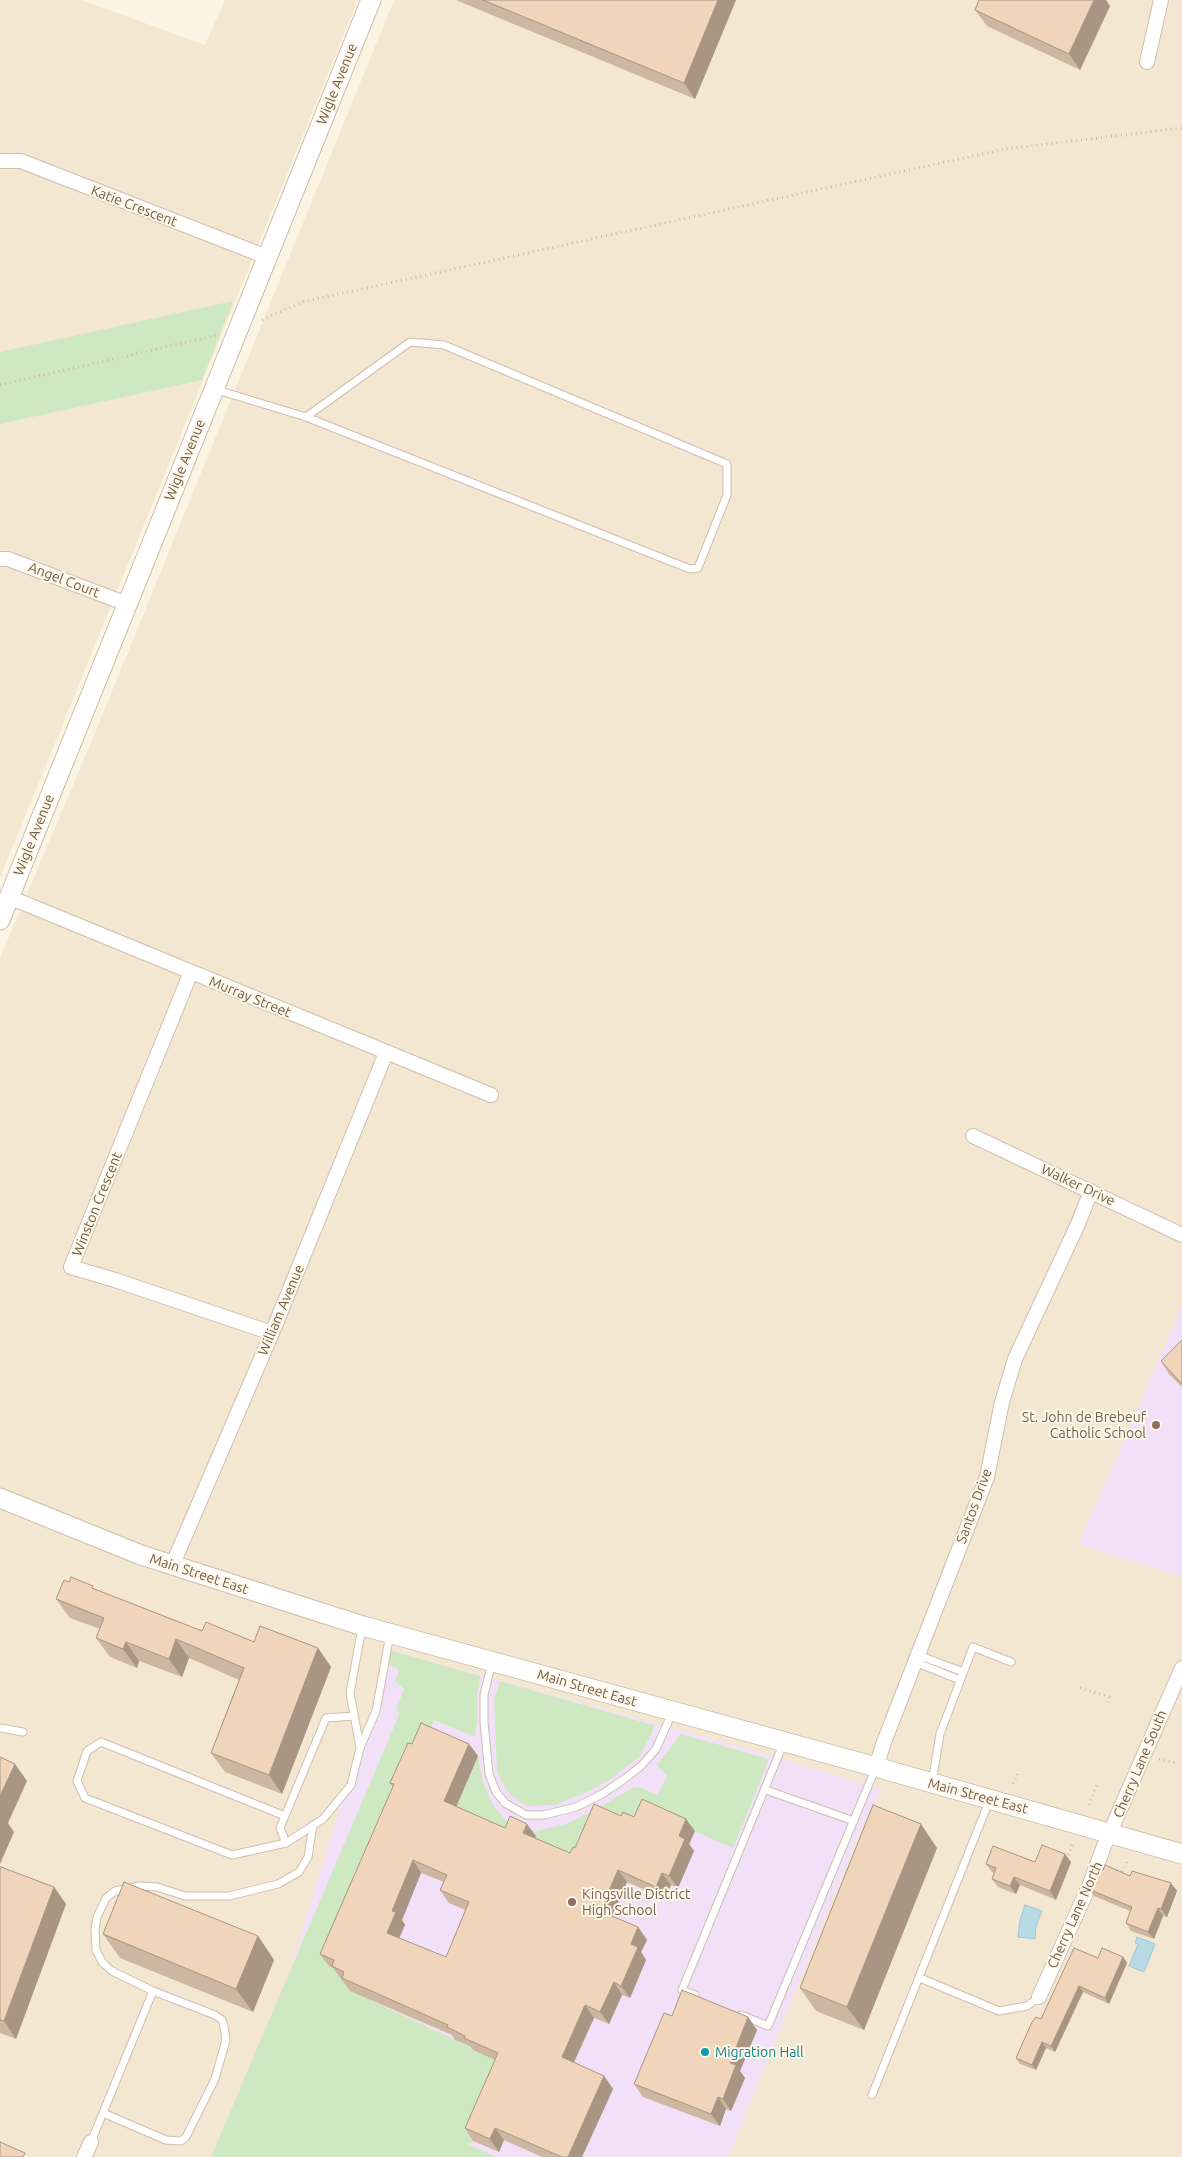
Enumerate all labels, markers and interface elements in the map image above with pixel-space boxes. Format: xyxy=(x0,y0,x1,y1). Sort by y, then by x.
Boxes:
street label: Wigle Avenue xyxy=(313,41,361,127)
street label: Katie Crescent xyxy=(89,182,179,230)
street label: Wigle Avenue xyxy=(161,417,209,503)
street label: Angel Court xyxy=(26,559,102,601)
street label: Wigle Avenue xyxy=(10,792,58,878)
street label: Murray Street xyxy=(207,973,293,1021)
street label: Winston Crescent xyxy=(68,1149,126,1259)
street label: Walker Drive xyxy=(1038,1161,1118,1209)
street label: William Avenue xyxy=(254,1262,308,1358)
place label: St. John de Brebeuf Catholic School xyxy=(1022,1409,1146,1441)
marker: St. John de Brebeuf Catholic School xyxy=(1150,1419,1162,1431)
street label: Santos Drive xyxy=(953,1466,995,1546)
street label: Main Street East xyxy=(147,1550,251,1598)
street label: Main Street East xyxy=(535,1666,639,1710)
street label: Cherry Lane South xyxy=(1110,1708,1170,1820)
street label: Main Street East xyxy=(926,1775,1030,1817)
street label: Cherry Lane North xyxy=(1044,1859,1106,1971)
place label: Kingsville District High School xyxy=(582,1886,690,1918)
marker: Kingsville District High School xyxy=(566,1896,578,1908)
place label: Migration Hall xyxy=(715,2044,804,2060)
marker: Migration Hall xyxy=(699,2046,711,2058)

